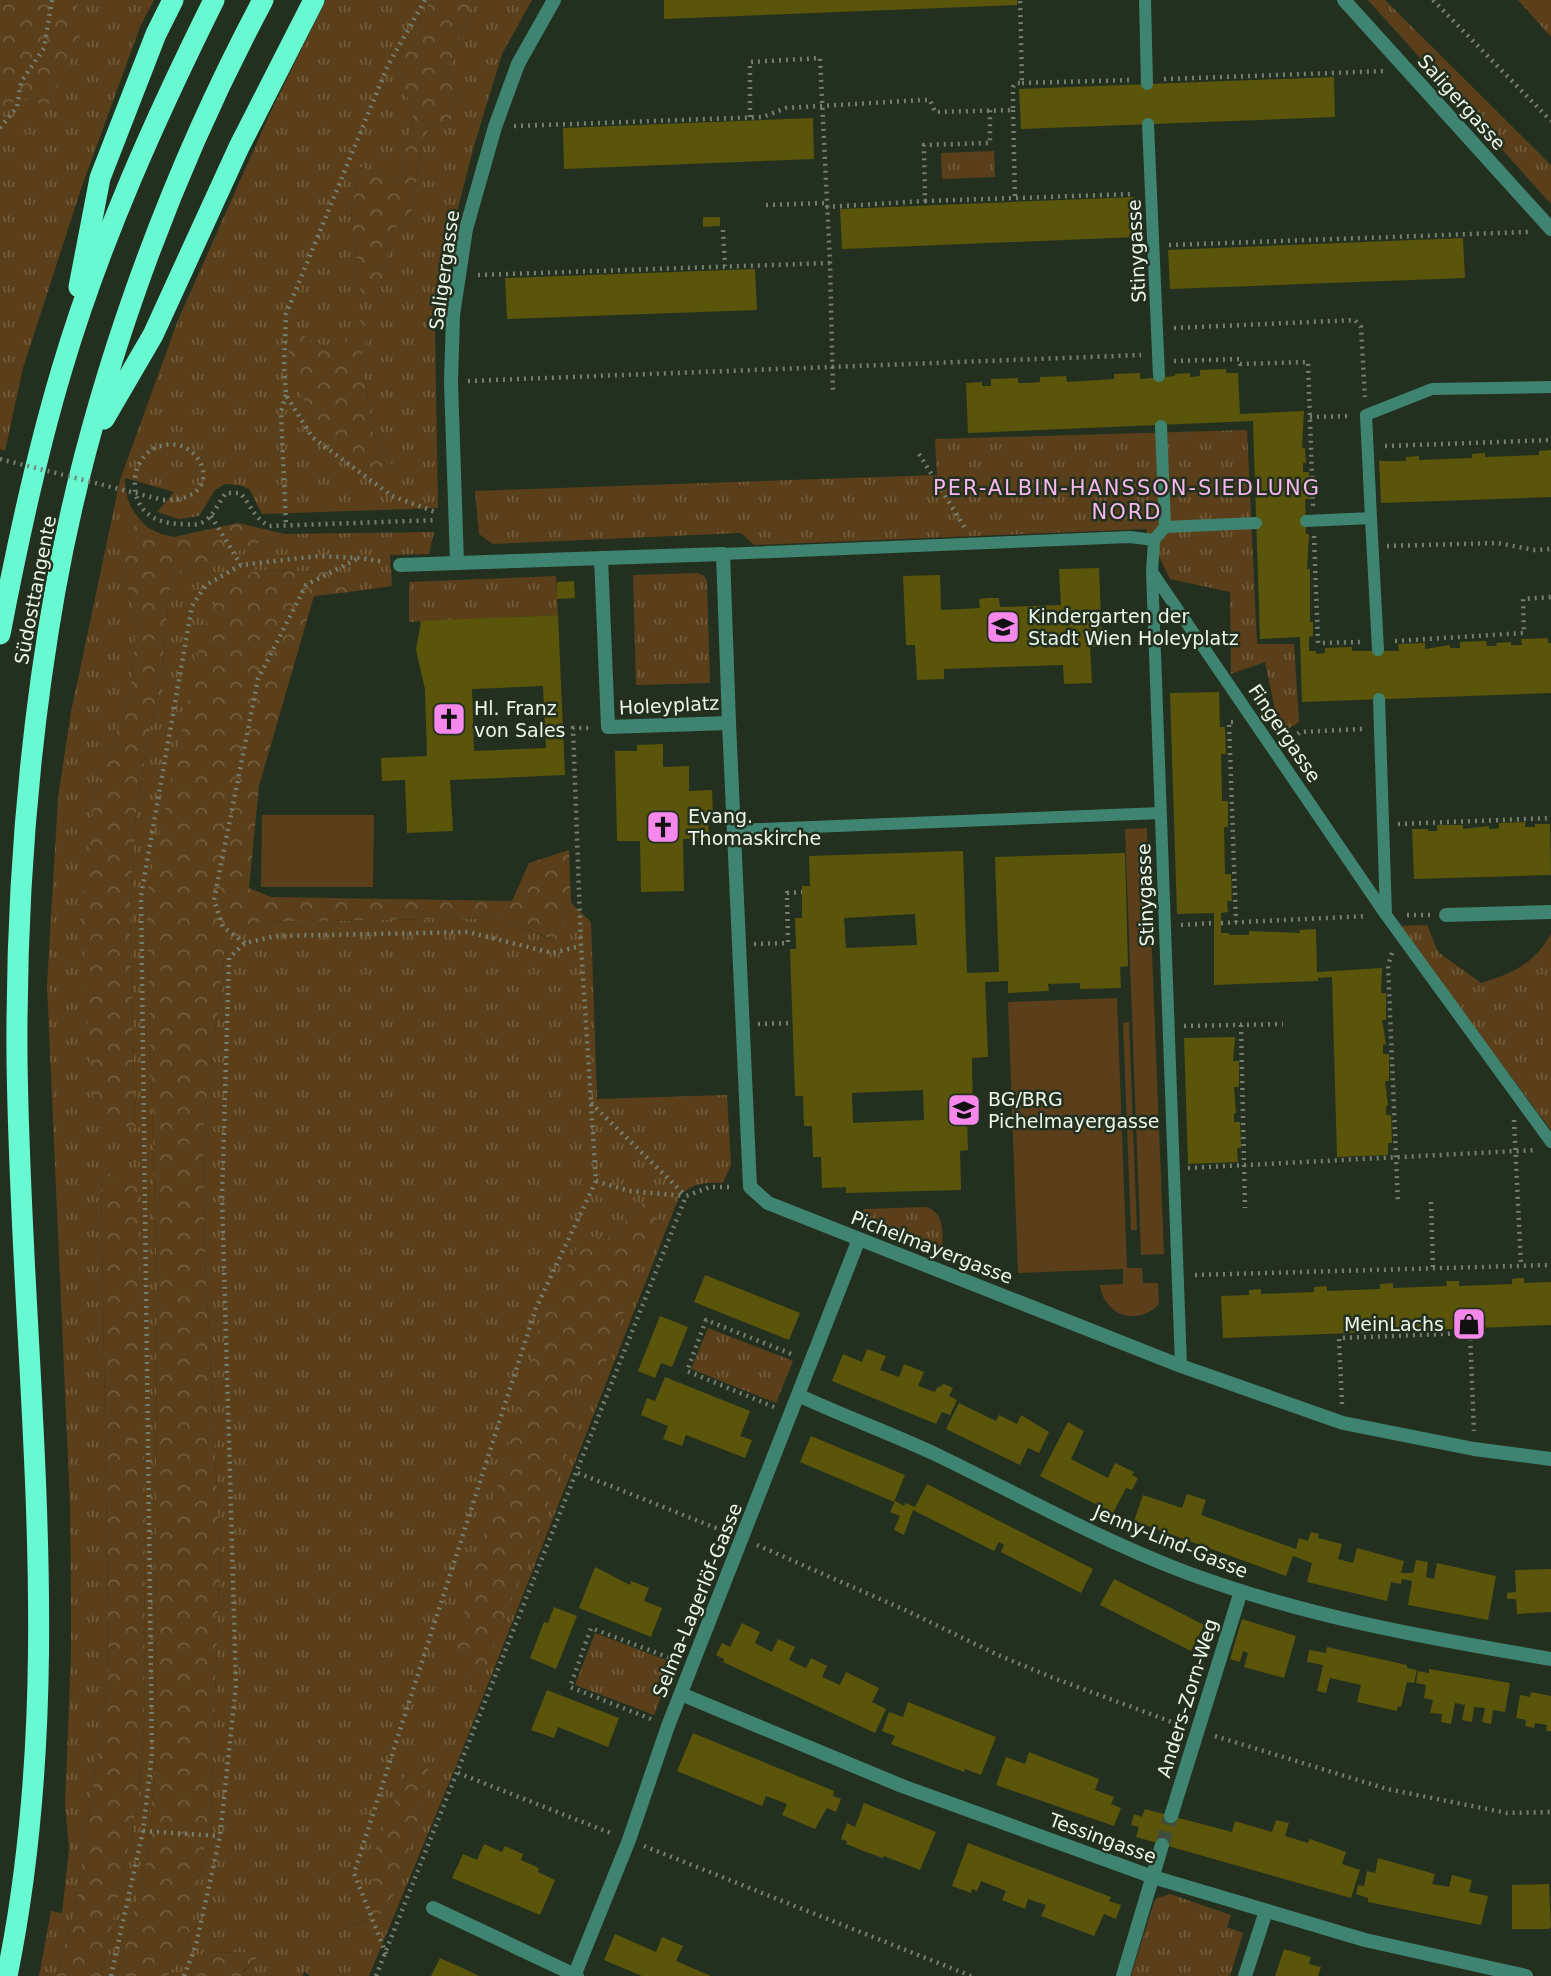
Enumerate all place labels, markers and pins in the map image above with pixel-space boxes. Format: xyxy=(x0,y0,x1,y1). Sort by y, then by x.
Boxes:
place label: Kindergarten der Stadt Wien Holeyplatz xyxy=(1028,605,1239,649)
school or university icon: Kindergarten der Stadt Wien Holeyplatz xyxy=(984,608,1022,646)
place label: Hl. Franz von Sales xyxy=(474,697,566,741)
church icon: Hl. Franz von Sales xyxy=(430,700,468,738)
place label: Evang. Thomaskirche xyxy=(687,805,821,849)
church icon: Evang. Thomaskirche xyxy=(644,808,682,846)
place label: BG/BRG Pichelmayergasse xyxy=(988,1088,1160,1132)
school or university icon: BG/BRG Pichelmayergasse xyxy=(945,1091,983,1129)
shop icon: MeinLachs xyxy=(1450,1305,1488,1343)
place label: MeinLachs xyxy=(1344,1313,1444,1335)

